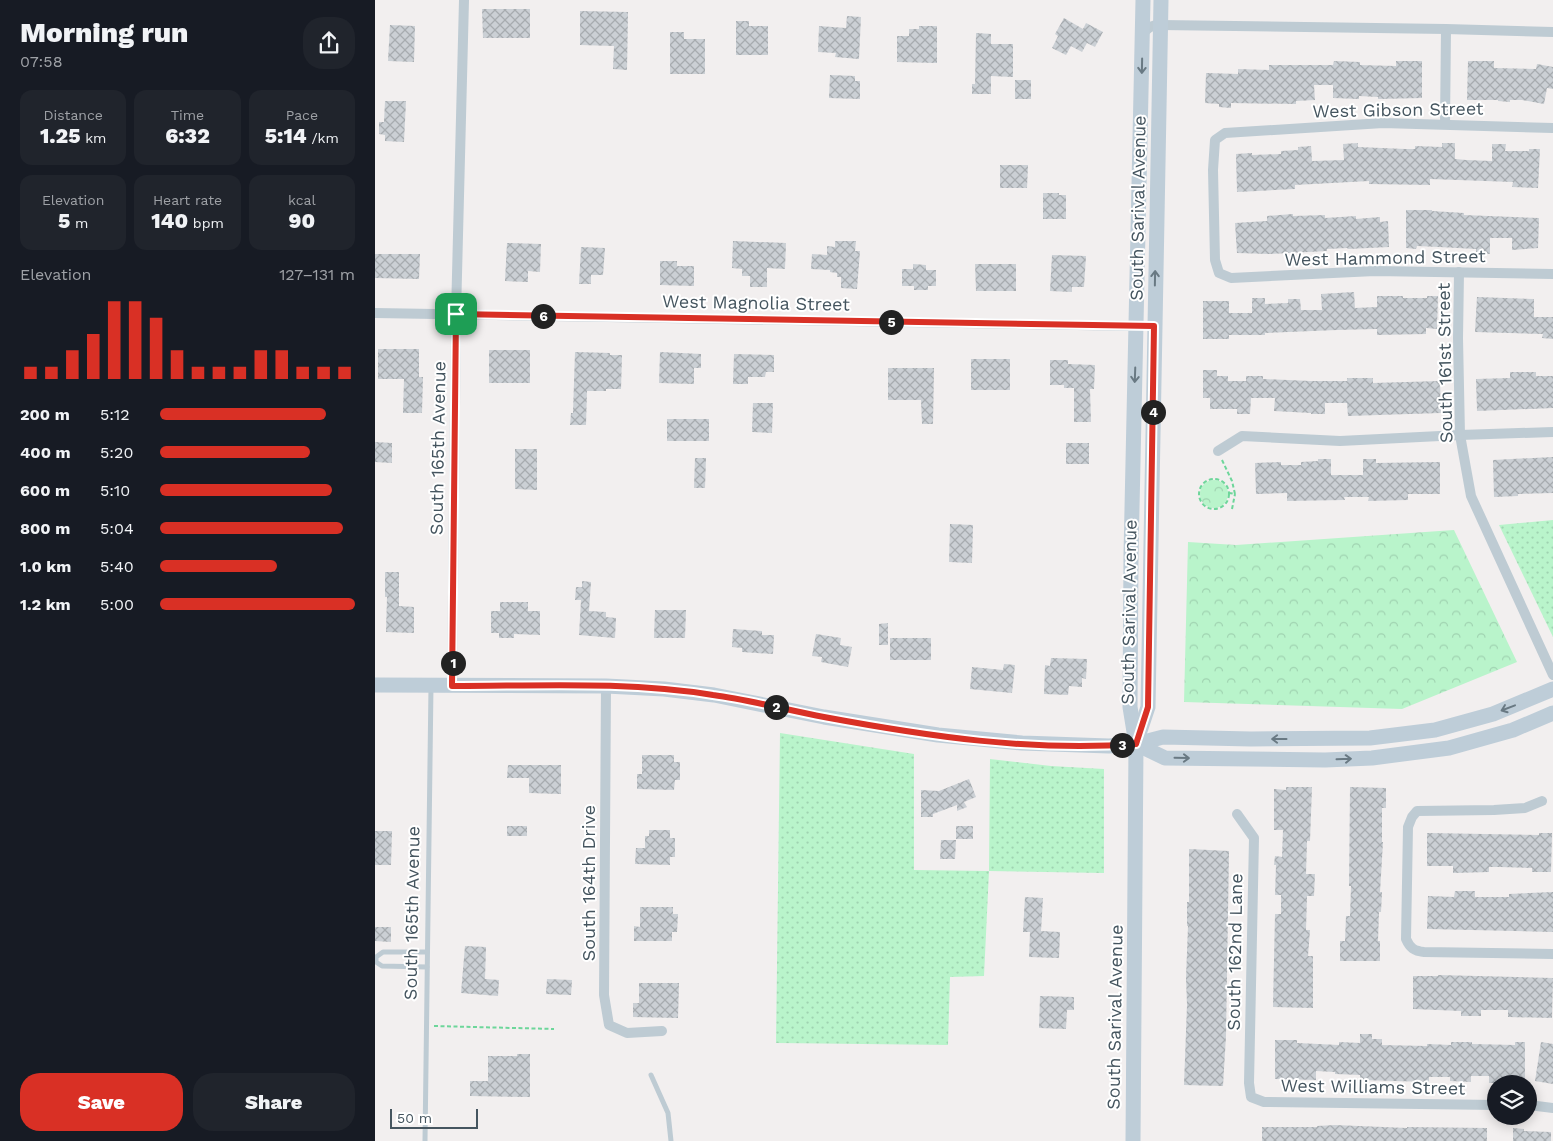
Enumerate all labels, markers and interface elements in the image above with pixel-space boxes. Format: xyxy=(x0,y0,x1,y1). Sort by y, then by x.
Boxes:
text: Morning run xyxy=(20,16,188,49)
button: share xyxy=(303,17,355,69)
text: 07:58 xyxy=(20,52,63,71)
one-way arrow xyxy=(1137,58,1146,74)
street label: West Gibson Street xyxy=(1312,98,1484,121)
text: Distance xyxy=(43,107,103,123)
text: Time xyxy=(171,107,204,123)
text: Pace xyxy=(286,107,318,123)
street label: South Sarival Avenue xyxy=(1125,115,1150,301)
text: 1.25 xyxy=(40,123,80,148)
text: 6:32 xyxy=(165,123,210,148)
text: 5:14 xyxy=(265,123,307,148)
text: km xyxy=(80,130,106,146)
text: /km xyxy=(307,130,339,146)
text: Elevation xyxy=(42,192,104,208)
text: Heart rate xyxy=(153,192,222,208)
text: kcal xyxy=(288,192,316,208)
text: 5 xyxy=(58,208,70,233)
text: 140 xyxy=(151,208,188,233)
text: 90 xyxy=(289,208,315,233)
text: m xyxy=(70,215,88,231)
text: bpm xyxy=(188,215,224,231)
street label: West Hammond Street xyxy=(1284,245,1486,270)
text: Elevation xyxy=(20,265,91,284)
text: 127–131 m xyxy=(279,265,355,284)
one-way arrow xyxy=(1150,270,1160,286)
street label: South 161st Street xyxy=(1433,282,1456,443)
street label: West Magnolia Street xyxy=(662,290,850,315)
pin xyxy=(435,293,477,335)
icon: arrive xyxy=(442,300,470,328)
pin: 6 xyxy=(531,304,555,328)
text: 6 xyxy=(539,308,548,324)
pin: 5 xyxy=(879,310,903,334)
text: 5 xyxy=(887,314,896,330)
street label: South 165th Avenue xyxy=(425,361,450,535)
one-way arrow xyxy=(1130,366,1140,382)
pin: 4 xyxy=(1141,400,1165,424)
text: 4 xyxy=(1149,404,1158,420)
text: 200 m xyxy=(20,405,70,424)
text: 5:12 xyxy=(100,405,130,424)
text: 400 m xyxy=(20,443,71,462)
text: 5:20 xyxy=(100,443,133,462)
text: 600 m xyxy=(20,481,70,500)
text: 5:10 xyxy=(100,481,130,500)
text: 800 m xyxy=(20,519,70,538)
text: 5:04 xyxy=(100,519,134,538)
street label: South Sarival Avenue xyxy=(1116,519,1141,705)
text: 1.0 km xyxy=(20,557,71,576)
text: 5:40 xyxy=(100,557,134,576)
text: 1.2 km xyxy=(20,595,71,614)
text: 5:00 xyxy=(100,595,134,614)
pin: 1 xyxy=(441,650,465,676)
text: 1 xyxy=(450,655,457,671)
pin: 2 xyxy=(763,694,789,720)
text: 2 xyxy=(772,699,781,715)
one-way arrow xyxy=(1501,703,1516,713)
pin: 3 xyxy=(1109,732,1135,758)
one-way arrow xyxy=(1272,734,1288,744)
text: 3 xyxy=(1118,737,1127,753)
one-way arrow xyxy=(1173,753,1189,763)
one-way arrow xyxy=(1336,755,1352,764)
street label: South 164th Drive xyxy=(578,805,599,961)
street label: South 165th Avenue xyxy=(399,826,424,1000)
street label: South 162nd Lane xyxy=(1223,873,1246,1031)
street label: South Sarival Avenue xyxy=(1102,924,1127,1110)
button: Save xyxy=(20,1073,183,1131)
button: Share xyxy=(193,1073,355,1131)
street label: West Williams Street xyxy=(1280,1074,1466,1099)
map controls xyxy=(1487,1075,1537,1125)
button: layers xyxy=(1487,1075,1537,1125)
scale bar xyxy=(390,1106,477,1129)
text: 50 m xyxy=(397,1110,432,1126)

